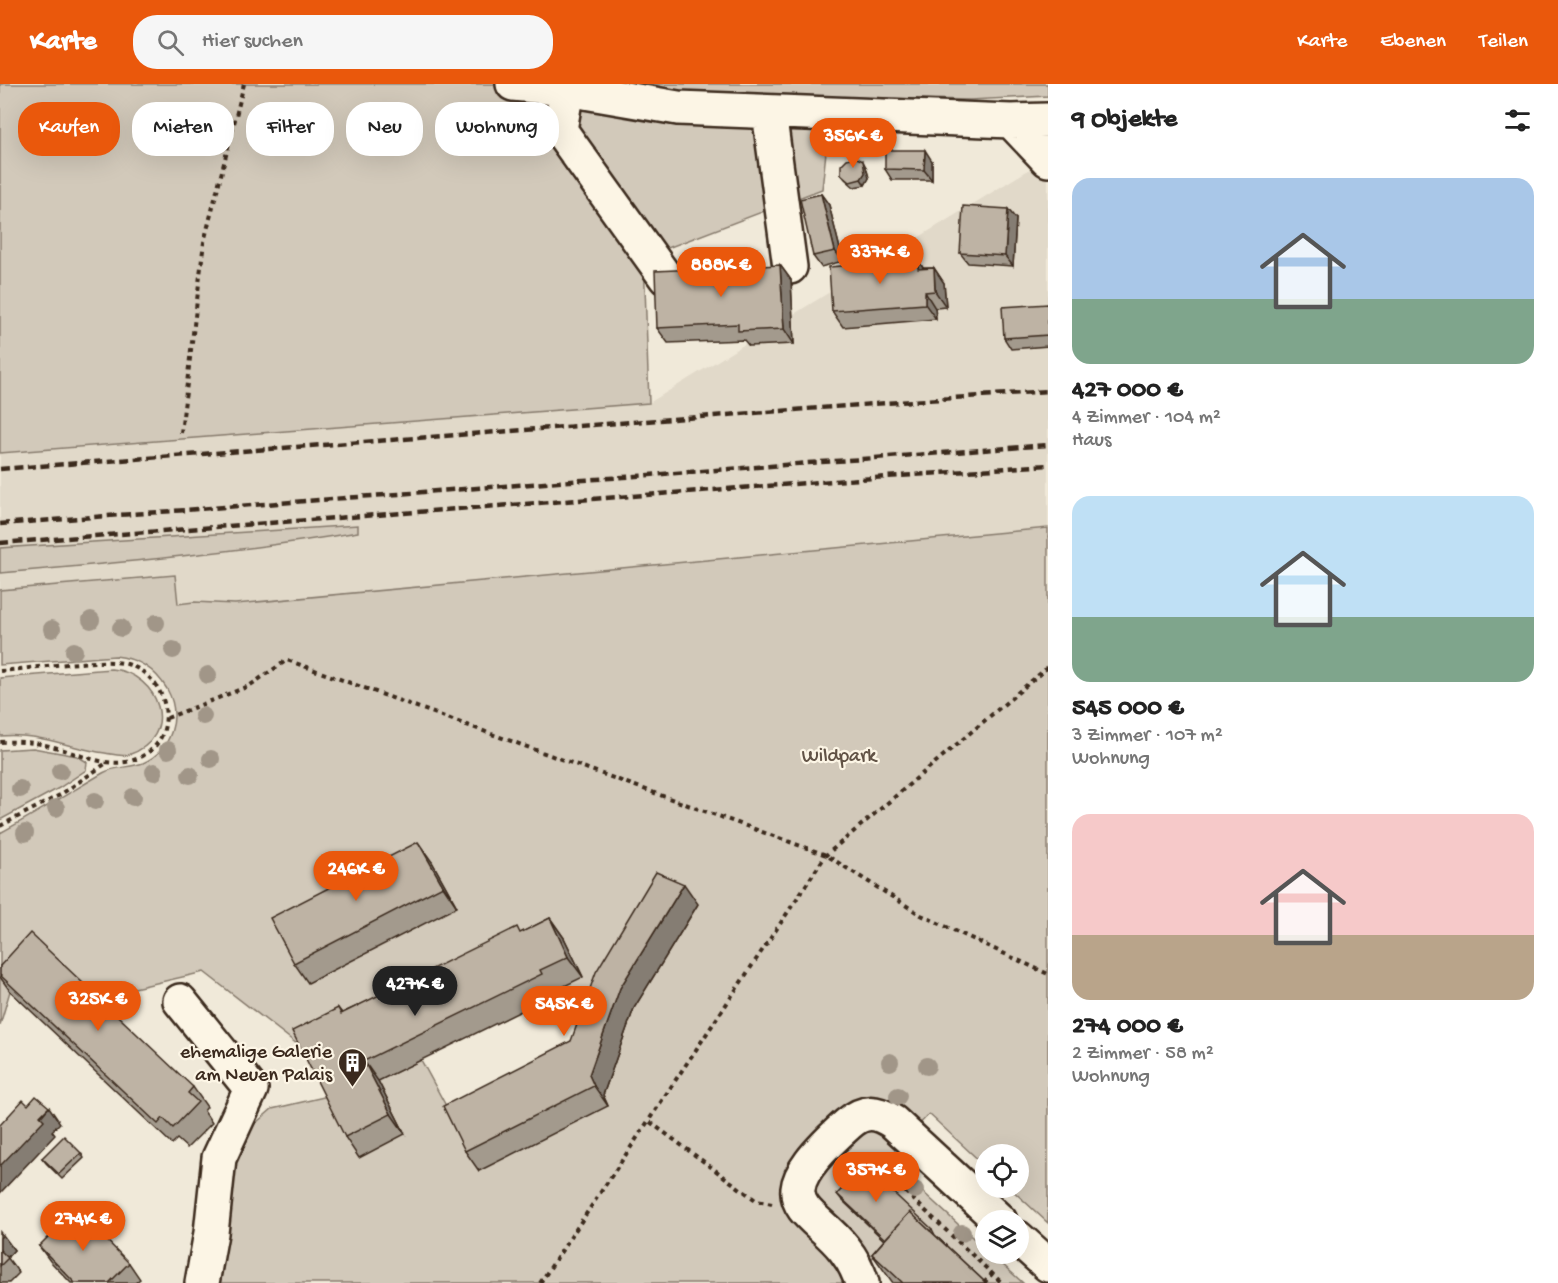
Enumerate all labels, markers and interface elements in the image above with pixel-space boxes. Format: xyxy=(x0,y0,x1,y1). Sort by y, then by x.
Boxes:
search box xyxy=(133,15,553,69)
text: Karte xyxy=(30,26,97,59)
icon: search xyxy=(154,26,187,59)
text: Hier suchen xyxy=(202,29,303,55)
text: Karte xyxy=(1297,30,1347,55)
text: Ebenen xyxy=(1380,30,1446,55)
text: Teilen xyxy=(1479,30,1528,55)
chip: Kaufen xyxy=(18,102,120,156)
chip: Mieten xyxy=(132,102,234,156)
chip: Filter xyxy=(246,102,334,156)
chip: Neu xyxy=(346,102,423,156)
chip: Wohnung xyxy=(435,102,559,156)
icon: filters xyxy=(1501,104,1534,137)
text: 9 Objekte xyxy=(1072,105,1177,136)
pin: 356K € xyxy=(804,118,902,169)
text: 356K € xyxy=(824,126,882,149)
icon: home xyxy=(1249,217,1357,325)
pin: 337K € xyxy=(831,234,929,285)
text: 337K € xyxy=(851,242,909,265)
pin: 888K € xyxy=(672,247,770,298)
text: 888K € xyxy=(691,255,751,278)
text: 427 000 € xyxy=(1072,376,1183,407)
text: 4 Zimmer · 104 m² xyxy=(1072,407,1221,430)
text: Haus xyxy=(1072,430,1111,453)
icon: home xyxy=(1249,535,1357,643)
text: 545 000 € xyxy=(1072,694,1184,725)
text: 3 Zimmer · 107 m² xyxy=(1072,725,1223,748)
park label: Wildpark xyxy=(802,746,878,769)
text: Wohnung xyxy=(1072,748,1150,771)
pin: 246K € xyxy=(307,851,405,902)
icon: home xyxy=(1249,853,1357,961)
text: 246K € xyxy=(327,859,385,882)
pin: 427K € xyxy=(366,966,464,1017)
text: 427K € xyxy=(386,974,444,997)
pin: 325K € xyxy=(49,981,147,1032)
pin: 545K € xyxy=(515,986,613,1037)
text: 325K € xyxy=(69,989,127,1012)
text: 545K € xyxy=(535,994,593,1017)
text: 274 000 € xyxy=(1072,1012,1183,1043)
place label: ehemalige Galerie am Neuen Palais xyxy=(180,1042,333,1088)
text: 2 Zimmer · 58 m² xyxy=(1072,1043,1214,1066)
building icon: ehemalige Galerie am Neuen Palais xyxy=(337,1046,369,1088)
text: Wohnung xyxy=(1072,1066,1150,1089)
map controls xyxy=(975,1144,1029,1264)
button: locate xyxy=(975,1144,1029,1198)
pin: 357K € xyxy=(827,1152,925,1203)
text: 357K € xyxy=(847,1160,905,1183)
pin: 274K € xyxy=(34,1201,132,1252)
text: 274K € xyxy=(54,1209,112,1232)
button: layers xyxy=(975,1210,1029,1264)

